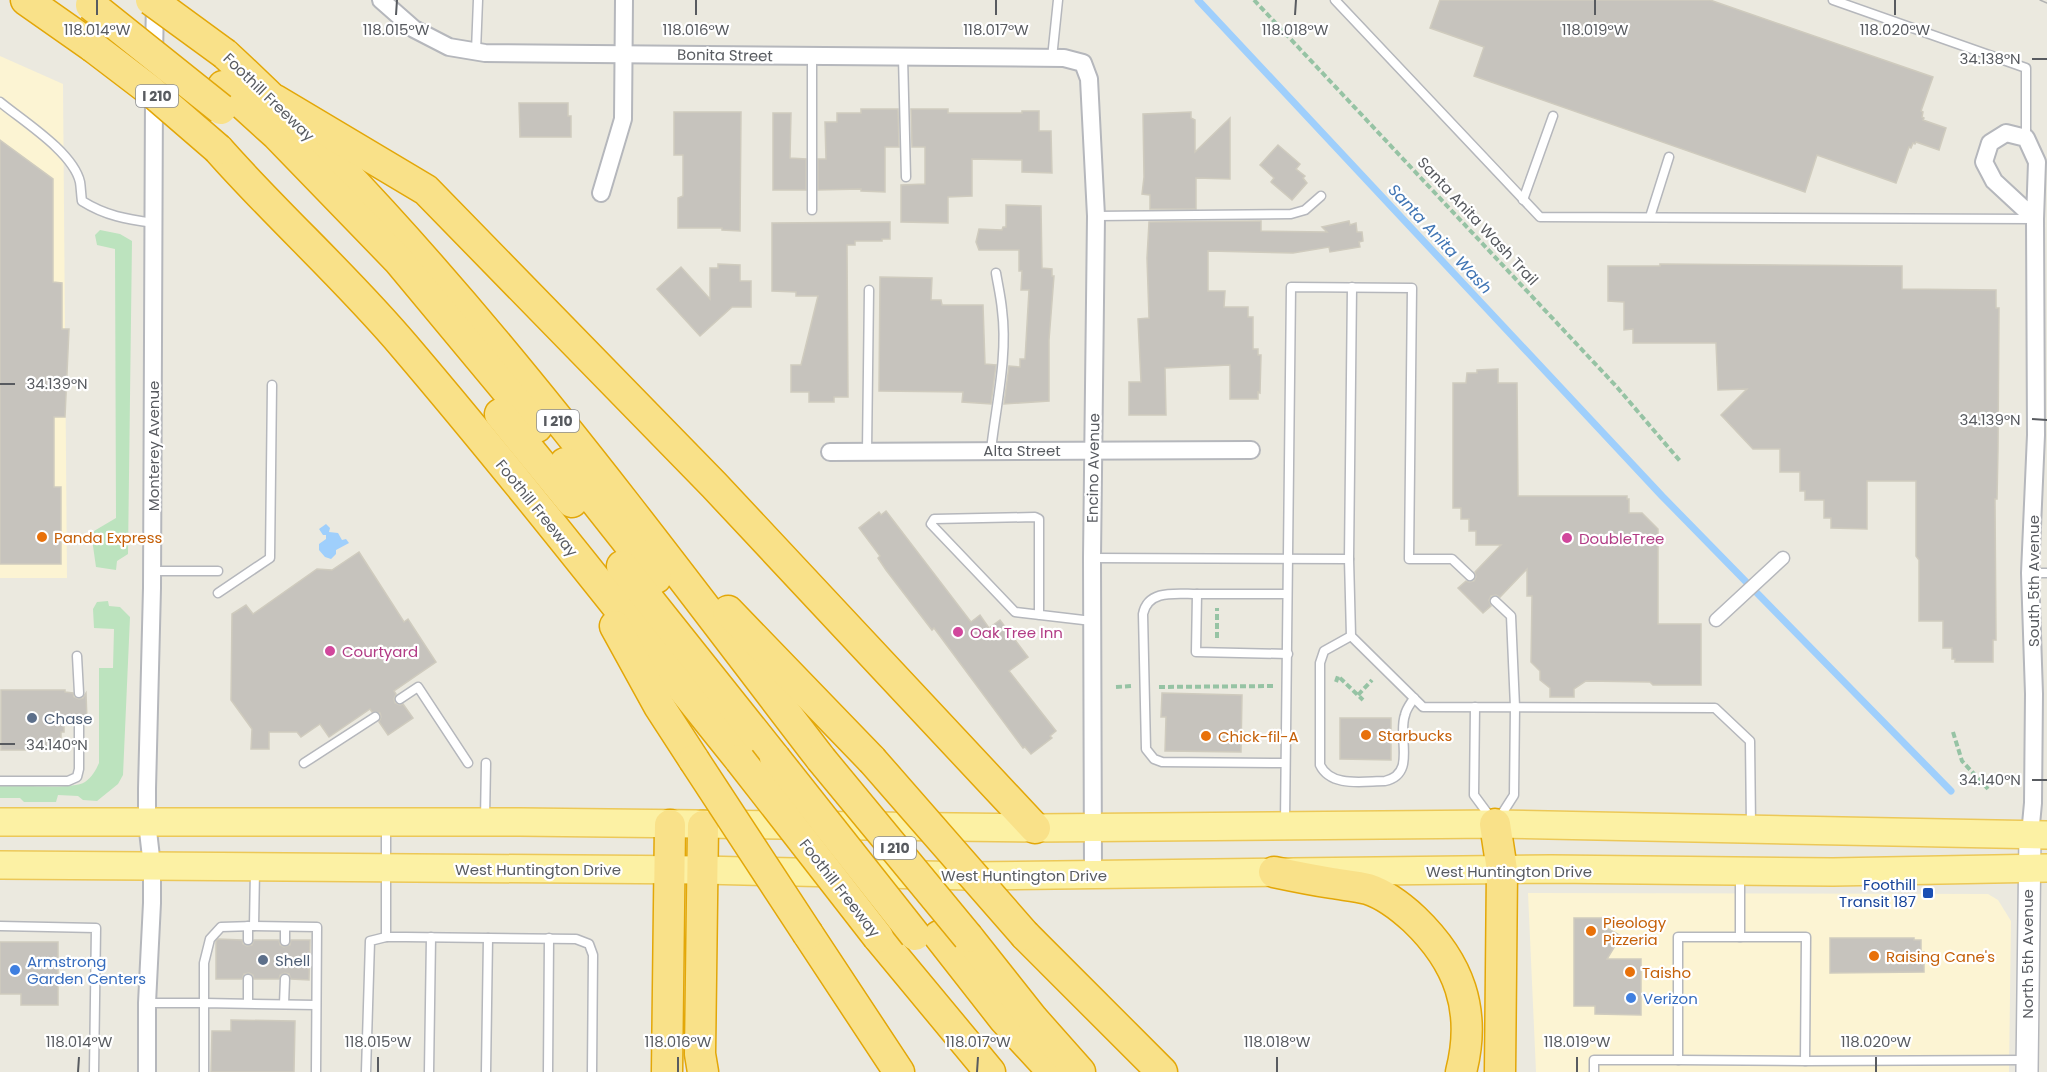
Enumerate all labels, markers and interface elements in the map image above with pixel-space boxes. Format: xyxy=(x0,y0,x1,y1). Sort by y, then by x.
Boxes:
text: 118.014°W xyxy=(64,19,131,40)
text: 118.015°W xyxy=(363,19,430,40)
text: 118.016°W xyxy=(663,19,730,40)
text: 118.017°W xyxy=(963,19,1029,40)
text: 118.018°W xyxy=(1262,19,1329,40)
text: 118.019°W xyxy=(1562,19,1629,40)
text: 118.020°W xyxy=(1860,19,1931,40)
street label: Bonita Street xyxy=(677,44,773,66)
street label: Foothill Freeway xyxy=(219,48,320,146)
text: 34.138°N xyxy=(1959,48,2021,69)
road number: I 210 xyxy=(136,85,178,107)
street label: Santa Anita Wash Trail xyxy=(1414,153,1542,289)
water label: Santa Anita Wash xyxy=(1384,180,1496,298)
text: 34.139°N xyxy=(26,373,88,394)
street label: Monterey Avenue xyxy=(143,381,164,511)
text: 34.139°N xyxy=(1959,409,2021,430)
road number: I 210 xyxy=(537,410,579,432)
street label: Encino Avenue xyxy=(1082,413,1104,523)
street label: Alta Street xyxy=(983,440,1061,461)
street label: Foothill Freeway xyxy=(491,455,583,561)
street label: South 5th Avenue xyxy=(2023,515,2044,647)
place label: Panda Express xyxy=(54,527,162,548)
place label: DoubleTree xyxy=(1579,528,1664,549)
marker: Panda Express xyxy=(35,530,49,544)
marker: DoubleTree xyxy=(1560,531,1574,545)
place label: Oak Tree Inn xyxy=(970,622,1063,643)
marker: Oak Tree Inn xyxy=(951,625,965,639)
place label: Courtyard xyxy=(342,641,418,662)
marker: Courtyard xyxy=(323,644,337,658)
place label: Chase xyxy=(44,708,92,729)
marker: Chase xyxy=(25,711,39,725)
place label: Starbucks xyxy=(1378,725,1453,746)
place label: Chick-fil-A xyxy=(1218,726,1299,747)
marker: Starbucks xyxy=(1359,728,1373,742)
marker: Chick-fil-A xyxy=(1199,729,1213,743)
text: 34.140°N xyxy=(26,734,88,755)
text: 34.140°N xyxy=(1959,769,2021,790)
street label: Foothill Freeway xyxy=(795,834,885,942)
road number: I 210 xyxy=(874,837,916,859)
street label: West Huntington Drive xyxy=(455,859,621,880)
street label: West Huntington Drive xyxy=(1426,861,1592,882)
street label: West Huntington Drive xyxy=(941,865,1107,886)
place label: Foothill Transit 187 xyxy=(1839,874,1916,912)
marker: Foothill Transit 187 xyxy=(1921,886,1935,900)
street label: North 5th Avenue xyxy=(2017,889,2038,1019)
place label: Pieology Pizzeria xyxy=(1603,912,1667,950)
marker: Pieology Pizzeria xyxy=(1584,924,1598,938)
place label: Raising Cane's xyxy=(1886,946,1995,967)
marker: Raising Cane's xyxy=(1867,949,1881,963)
place label: Shell xyxy=(275,950,310,971)
place label: Armstrong Garden Centers xyxy=(27,951,146,989)
marker: Shell xyxy=(256,953,270,967)
place label: Taisho xyxy=(1642,962,1691,983)
marker: Armstrong Garden Centers xyxy=(8,963,22,977)
marker: Taisho xyxy=(1623,965,1637,979)
place label: Verizon xyxy=(1643,988,1698,1009)
marker: Verizon xyxy=(1624,991,1638,1005)
text: 118.014°W xyxy=(46,1031,113,1052)
text: 118.015°W xyxy=(345,1031,412,1052)
text: 118.016°W xyxy=(645,1031,712,1052)
text: 118.017°W xyxy=(945,1031,1011,1052)
text: 118.018°W xyxy=(1244,1031,1311,1052)
text: 118.019°W xyxy=(1544,1031,1611,1052)
text: 118.020°W xyxy=(1841,1031,1912,1052)

